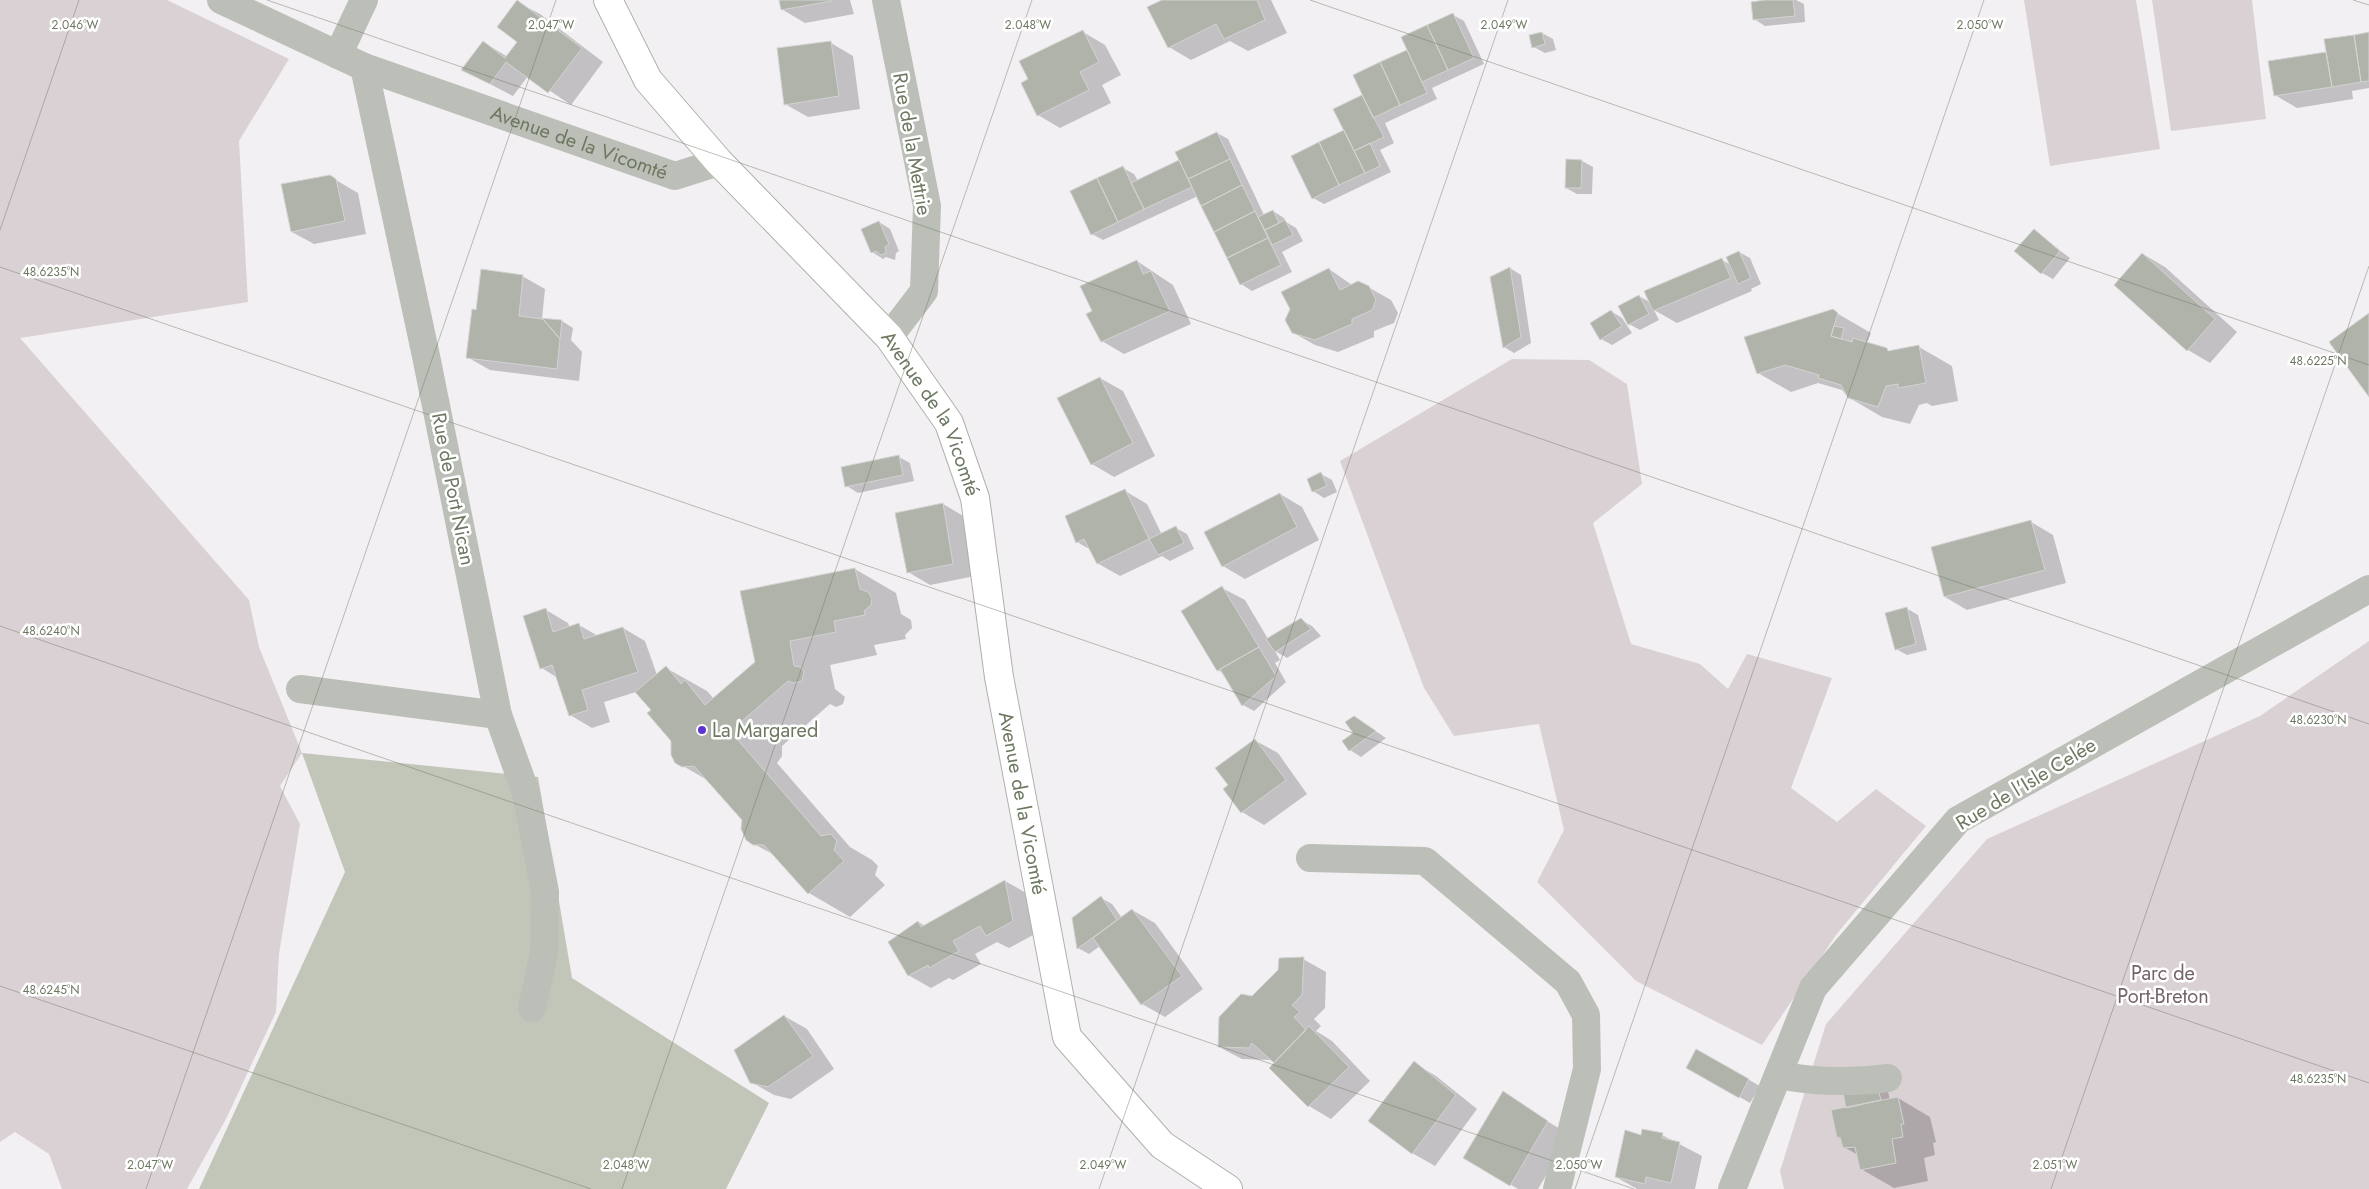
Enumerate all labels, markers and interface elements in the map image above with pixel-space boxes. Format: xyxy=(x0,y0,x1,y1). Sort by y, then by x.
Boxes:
text: 2.046°W xyxy=(52,16,98,34)
text: 2.047°W xyxy=(528,16,574,34)
text: 2.048°W xyxy=(1005,16,1051,34)
text: 2.049°W xyxy=(1481,16,1527,34)
text: 2.050°W xyxy=(1957,16,2004,34)
street label: Rue de la Mettrie xyxy=(885,70,939,218)
street label: Avenue de la Vicomté xyxy=(487,98,672,187)
text: 48.6235°N xyxy=(23,263,79,281)
street label: Avenue de la Vicomté xyxy=(874,325,988,500)
text: 48.6225°N xyxy=(2290,352,2346,370)
street label: Rue de Port Nican xyxy=(424,410,482,568)
text: 48.6240°N xyxy=(22,622,80,640)
street label: Avenue de la Vicomté xyxy=(991,709,1054,897)
text: 48.6230°N xyxy=(2289,711,2347,729)
place label: La Margared xyxy=(712,716,818,745)
marker: La Margared xyxy=(696,724,708,736)
street label: Rue de l'Isle Celée xyxy=(1950,731,2102,837)
park label: Parc de Port-Breton xyxy=(2117,959,2209,1011)
text: 48.6245°N xyxy=(22,981,80,999)
text: 48.6235°N xyxy=(2290,1070,2346,1088)
text: 2.047°W xyxy=(127,1156,173,1174)
text: 2.048°W xyxy=(603,1156,649,1174)
text: 2.049°W xyxy=(1080,1156,1126,1174)
text: 2.050°W xyxy=(1556,1156,1603,1174)
text: 2.051°W xyxy=(2032,1156,2078,1174)

